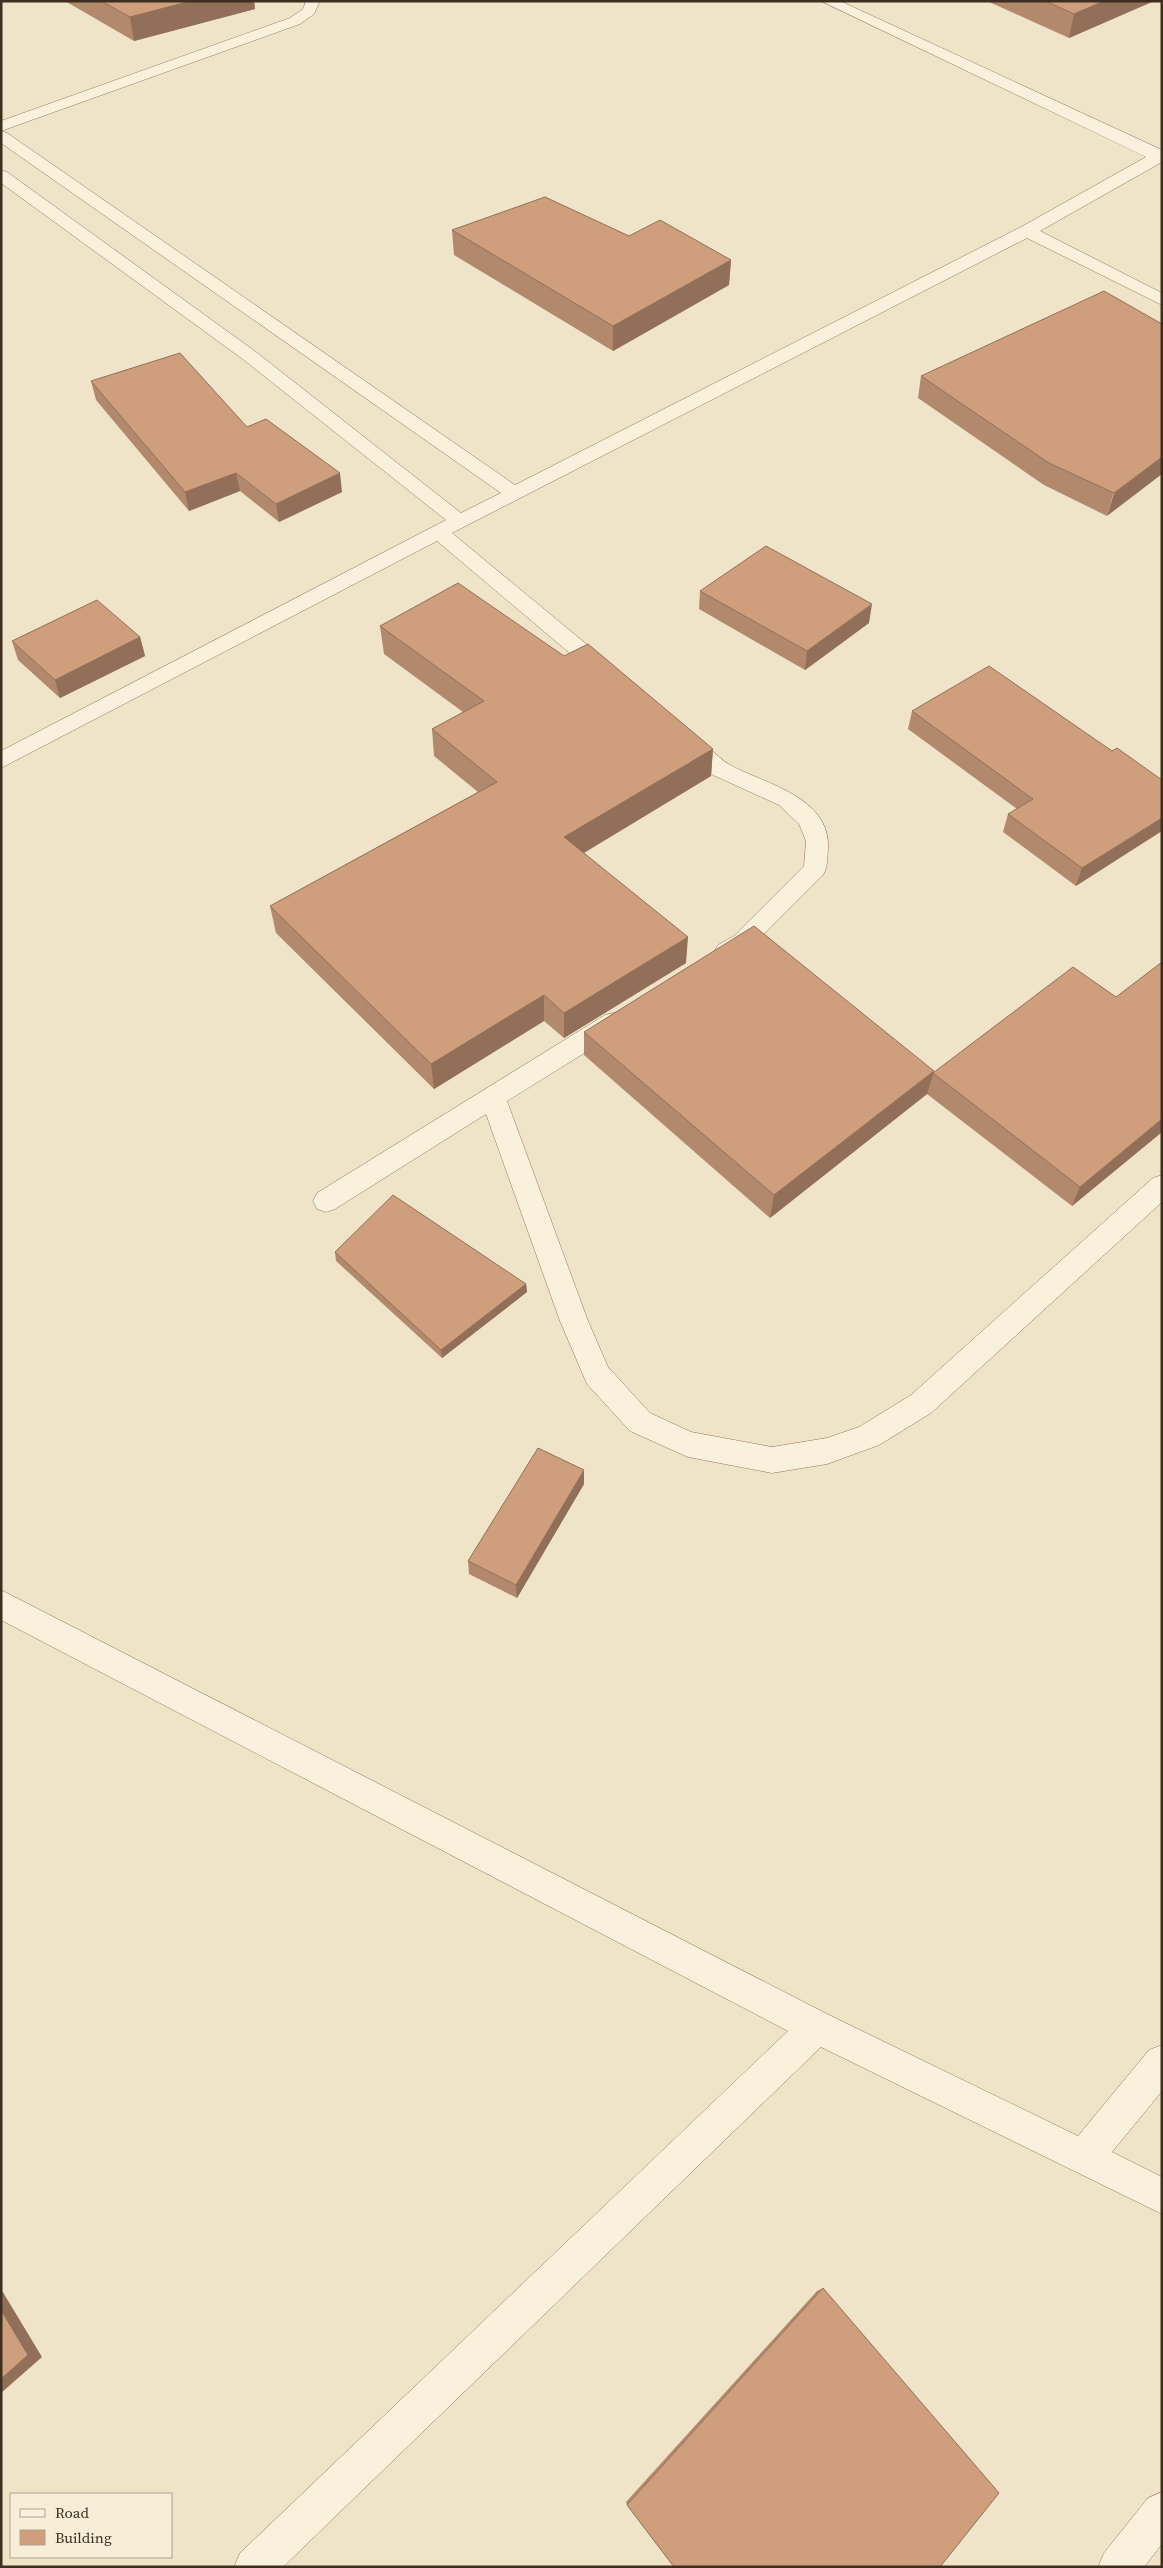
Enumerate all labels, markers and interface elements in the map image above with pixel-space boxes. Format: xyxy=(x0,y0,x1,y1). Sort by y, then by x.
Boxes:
legend xyxy=(10,2493,172,2558)
text: Road xyxy=(55,2502,89,2523)
text: Building xyxy=(55,2527,112,2548)

